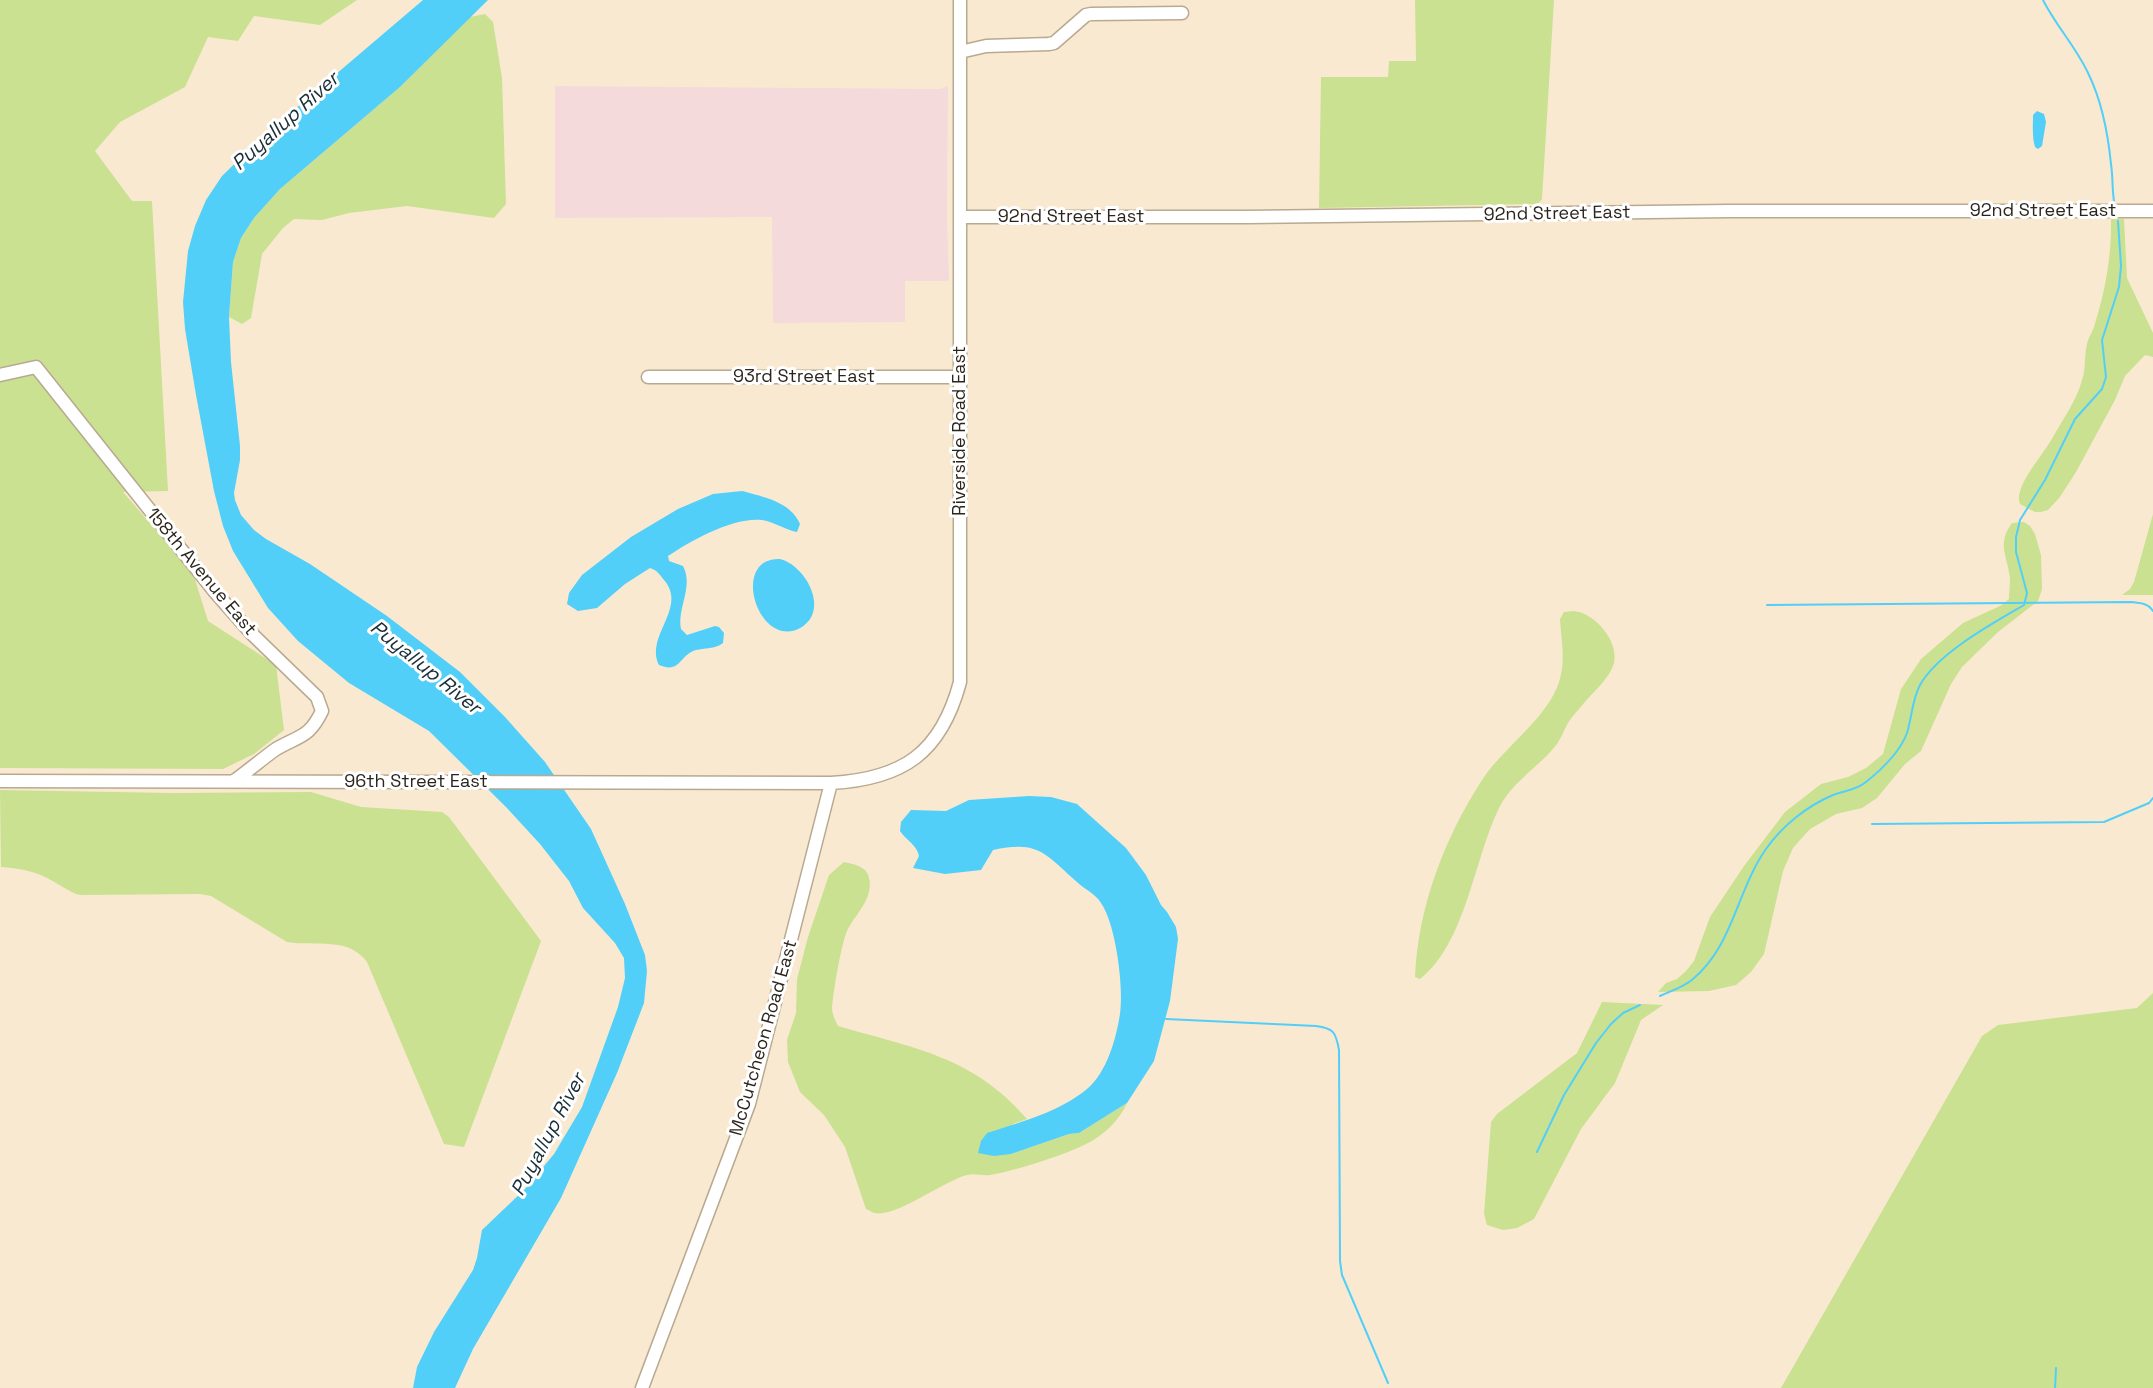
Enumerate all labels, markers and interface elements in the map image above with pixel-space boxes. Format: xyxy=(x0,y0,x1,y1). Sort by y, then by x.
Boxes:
water label: Puyallup River xyxy=(228,68,344,176)
street label: 92nd Street East xyxy=(1970,200,2116,222)
street label: 92nd Street East xyxy=(1483,202,1631,226)
street label: 92nd Street East xyxy=(998,206,1144,228)
street label: Riverside Road East xyxy=(949,346,971,516)
street label: 93rd Street East xyxy=(733,366,875,388)
street label: 158th Avenue East xyxy=(141,504,261,640)
water label: Puyallup River xyxy=(365,616,485,720)
street label: 96th Street East xyxy=(344,771,488,793)
street label: McCutcheon Road East xyxy=(726,938,802,1138)
water label: Puyallup River xyxy=(507,1070,591,1200)

